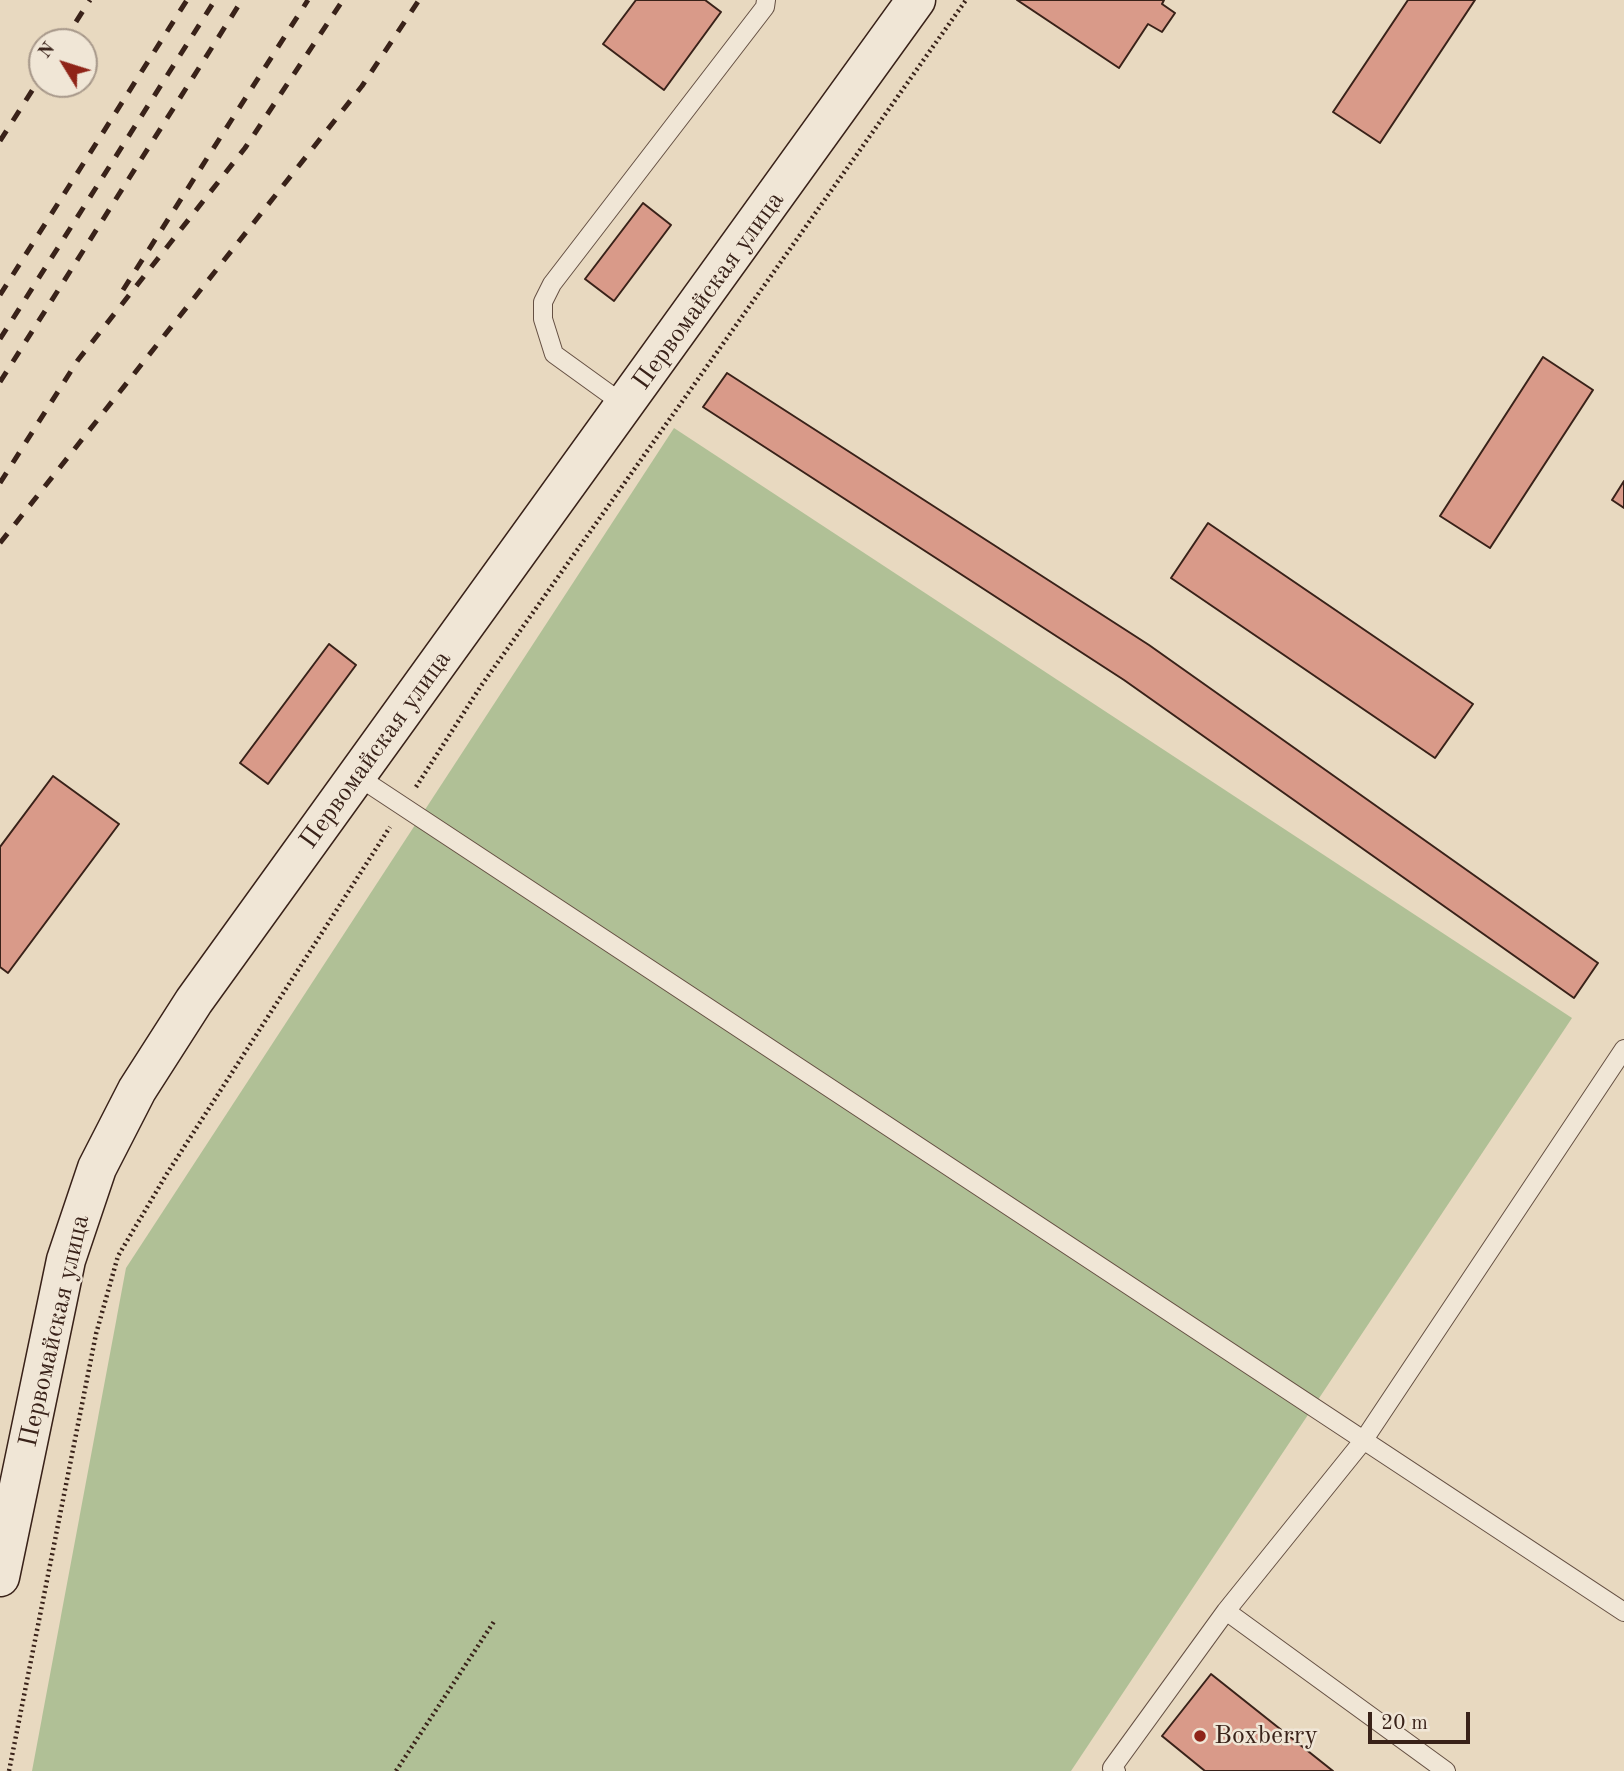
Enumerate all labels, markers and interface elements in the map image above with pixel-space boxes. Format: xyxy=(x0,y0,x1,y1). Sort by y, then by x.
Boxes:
north arrow xyxy=(28,28,98,98)
text: N xyxy=(36,39,60,63)
street label: Первомайская улица xyxy=(627,186,791,396)
street label: Первомайская улица xyxy=(294,645,458,855)
street label: Первомайская улица xyxy=(13,1212,97,1450)
scale bar xyxy=(1372,1698,1474,1742)
text: 20 m xyxy=(1381,1713,1428,1734)
place label: Boxberry xyxy=(1214,1720,1318,1752)
marker: Boxberry xyxy=(1192,1728,1208,1744)

